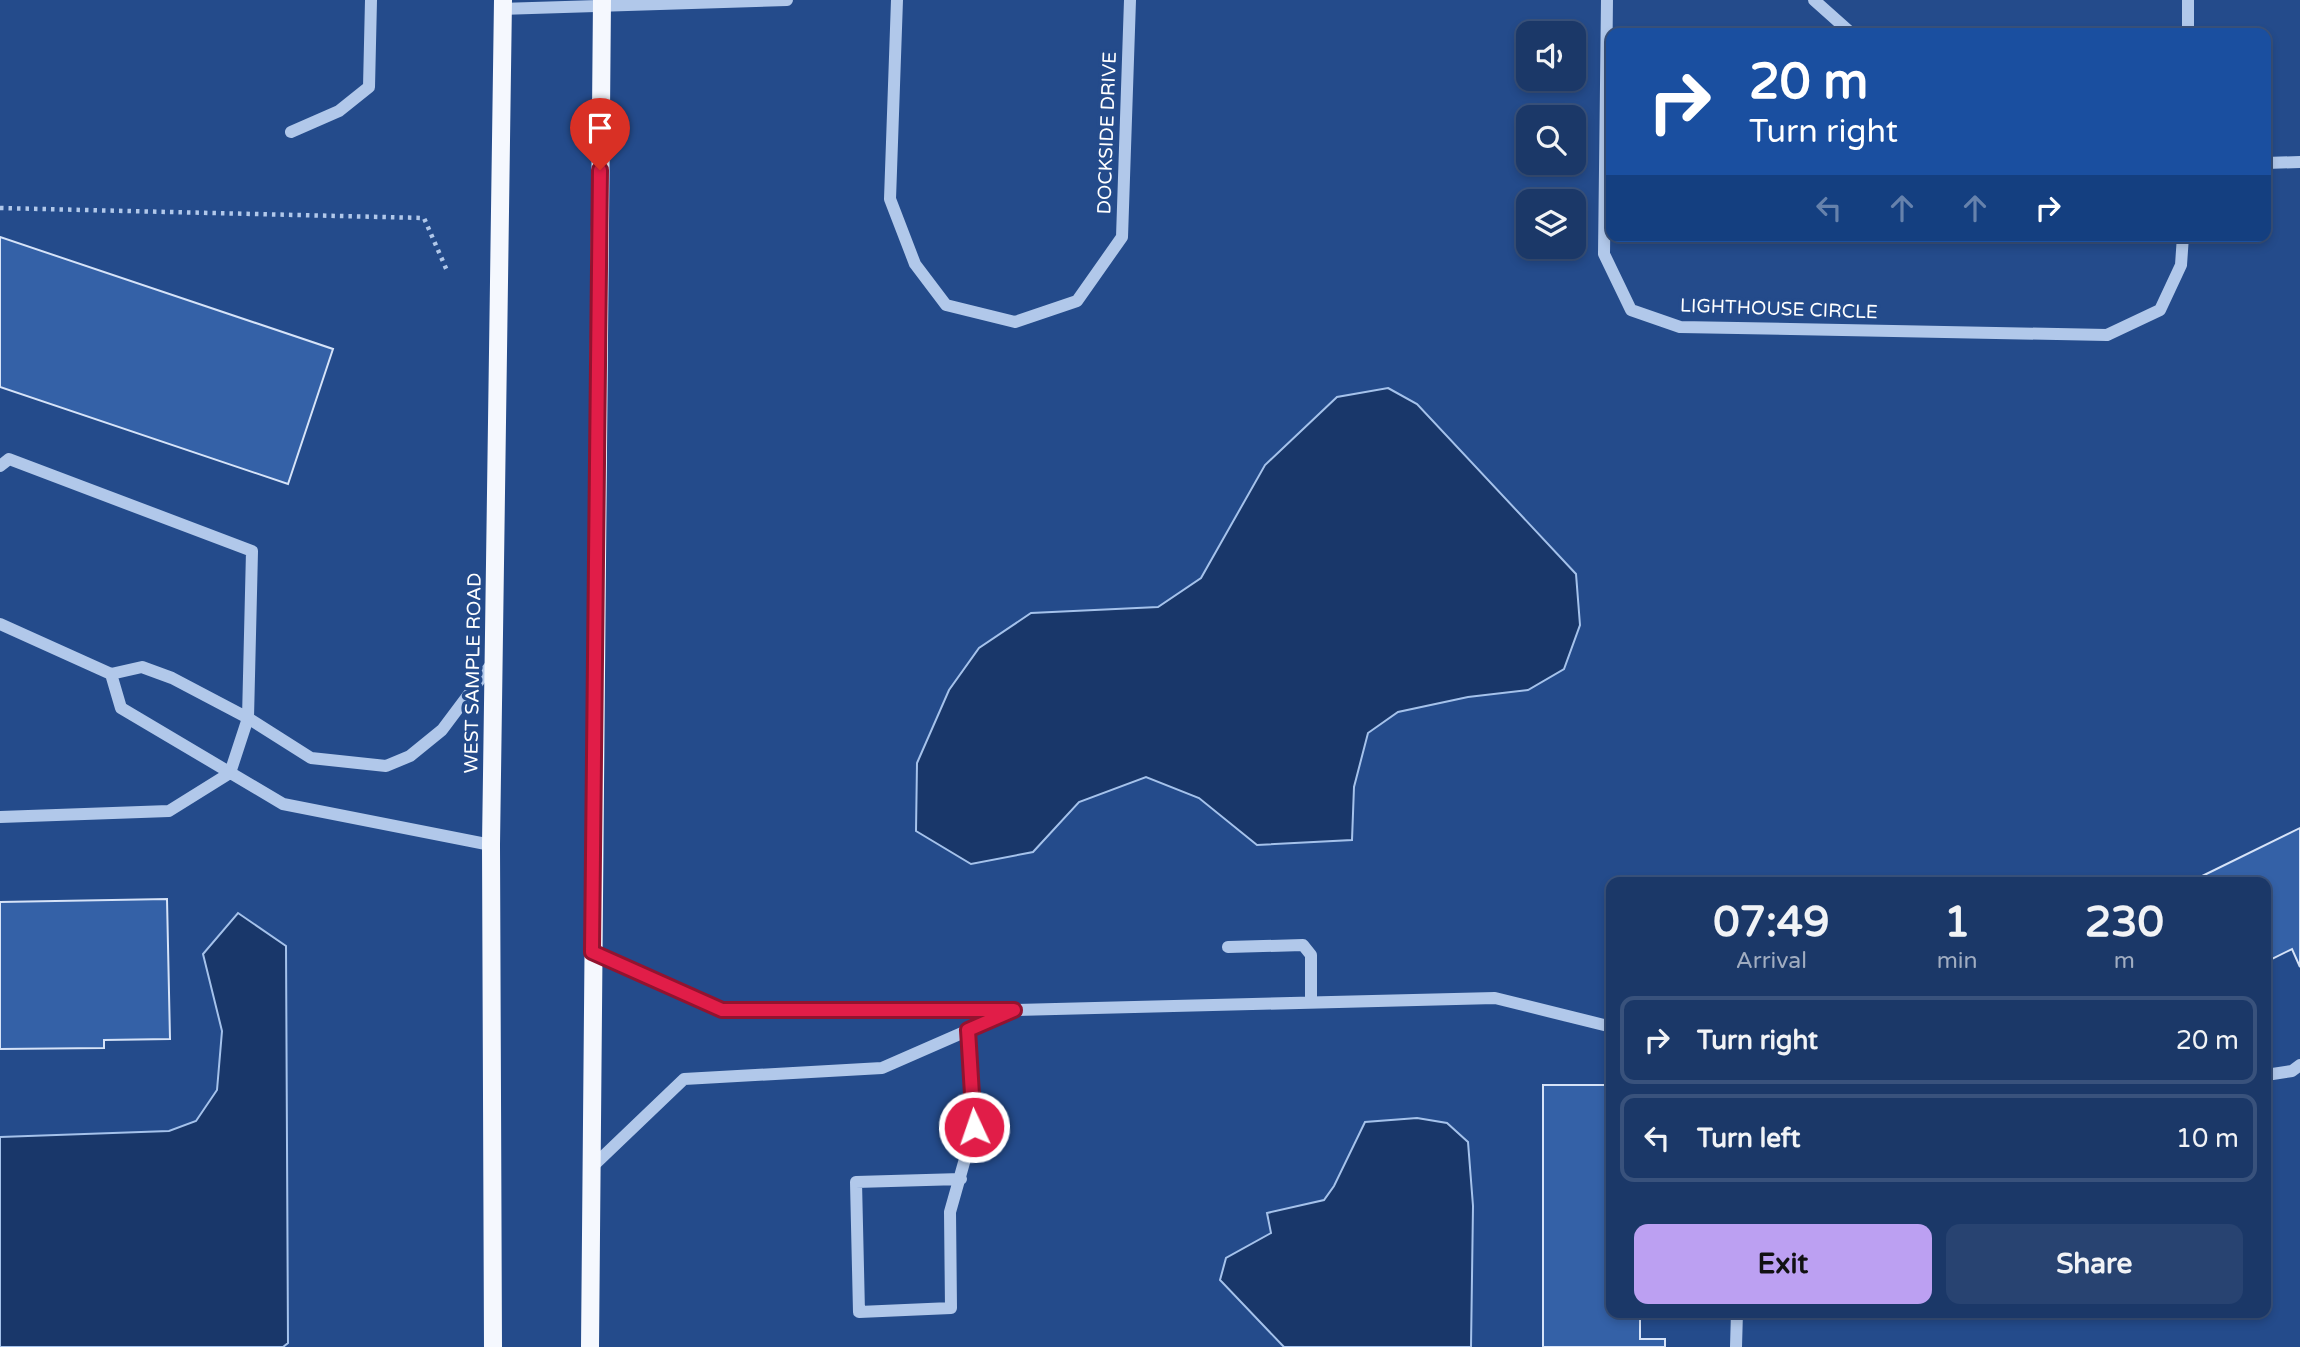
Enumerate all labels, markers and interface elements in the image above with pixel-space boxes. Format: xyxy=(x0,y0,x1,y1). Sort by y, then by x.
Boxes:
map controls xyxy=(1516,21,1586,259)
button: sound xyxy=(1516,21,1586,91)
street label: DOCKSIDE DRIVE xyxy=(1093,51,1121,215)
text: 20 m xyxy=(1749,53,1868,112)
icon: right xyxy=(1634,56,1725,147)
pin xyxy=(570,98,630,170)
button: search xyxy=(1516,105,1586,175)
icon: arrive xyxy=(581,109,619,147)
text: Turn right xyxy=(1749,113,1898,151)
button: layers xyxy=(1516,189,1586,259)
icon: left xyxy=(1810,189,1848,227)
icon: ahead xyxy=(1883,189,1921,227)
icon: ahead xyxy=(1956,189,1994,227)
icon: right xyxy=(2029,189,2067,227)
street label: LIGHTHOUSE CIRCLE xyxy=(1680,295,1878,323)
street label: WEST SAMPLE ROAD xyxy=(460,572,486,774)
text: 07:49 xyxy=(1713,897,1830,948)
text: 1 xyxy=(1944,897,1970,948)
text: 230 xyxy=(2085,897,2164,948)
text: Arrival xyxy=(1736,947,1807,975)
text: min xyxy=(1937,947,1978,975)
text: m xyxy=(2114,947,2135,975)
icon: right xyxy=(1638,1021,1676,1059)
text: Turn right xyxy=(1697,1025,1818,1056)
text: 20 m xyxy=(2176,1025,2239,1056)
position arrow xyxy=(937,1090,1011,1164)
icon: left xyxy=(1638,1119,1676,1157)
text: Turn left xyxy=(1697,1123,1800,1154)
text: 10 m xyxy=(2176,1123,2239,1154)
button: Exit xyxy=(1634,1224,1932,1304)
button: Share xyxy=(1946,1224,2243,1304)

